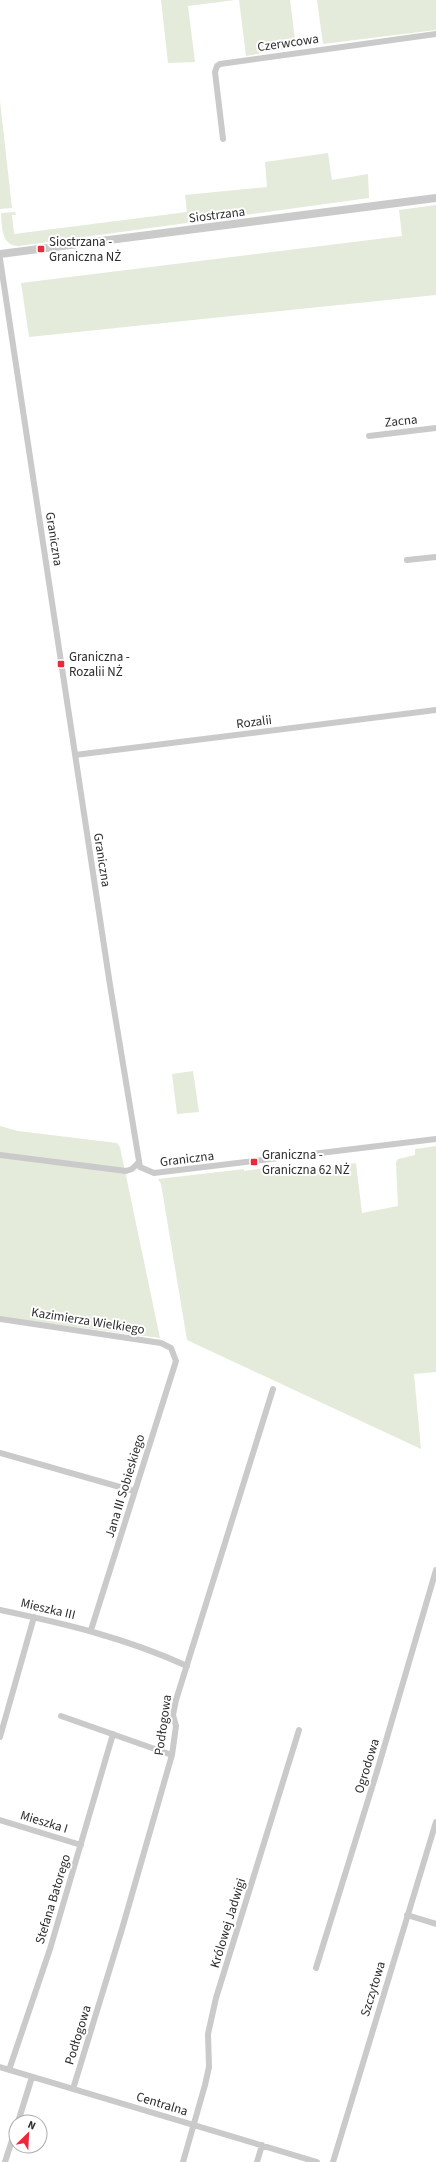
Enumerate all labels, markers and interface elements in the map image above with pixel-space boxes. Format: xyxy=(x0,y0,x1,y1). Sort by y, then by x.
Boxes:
street label: Czerwcowa xyxy=(256,30,320,56)
street label: Siostrzana xyxy=(188,203,246,227)
place label: Siostrzana - Graniczna NŻ xyxy=(49,233,121,266)
marker: Siostrzana - Graniczna NŻ xyxy=(36,244,46,254)
street label: Zacna xyxy=(384,410,418,432)
street label: Graniczna xyxy=(41,511,67,567)
place label: Graniczna - Rozalii NŻ xyxy=(69,648,130,681)
marker: Graniczna - Rozalii NŻ xyxy=(56,659,66,669)
street label: Rozalii xyxy=(235,711,273,733)
street label: Graniczna xyxy=(89,832,115,888)
place label: Graniczna - Graniczna 62 NŻ xyxy=(262,1146,350,1179)
street label: Graniczna xyxy=(159,1147,215,1171)
marker: Graniczna - Graniczna 62 NŻ xyxy=(249,1157,259,1167)
street label: Kazimierza Wielkiego xyxy=(30,1303,146,1339)
street label: Jana III Sobieskiego xyxy=(101,1432,149,1540)
street label: Mieszka III xyxy=(19,1594,77,1624)
street label: Podłogowa xyxy=(150,1693,176,1757)
street label: Ogrodowa xyxy=(350,1736,384,1796)
street label: Mieszka I xyxy=(18,1806,70,1838)
street label: Stefana Batorego xyxy=(31,1852,75,1946)
street label: Królowej Jadwigi xyxy=(206,1876,250,1970)
street label: Szczytowa xyxy=(356,1959,390,2019)
street label: Podłogowa xyxy=(60,2003,96,2067)
street label: Centralna xyxy=(134,2088,190,2120)
north arrow xyxy=(8,2114,48,2154)
text: N xyxy=(25,2117,38,2134)

